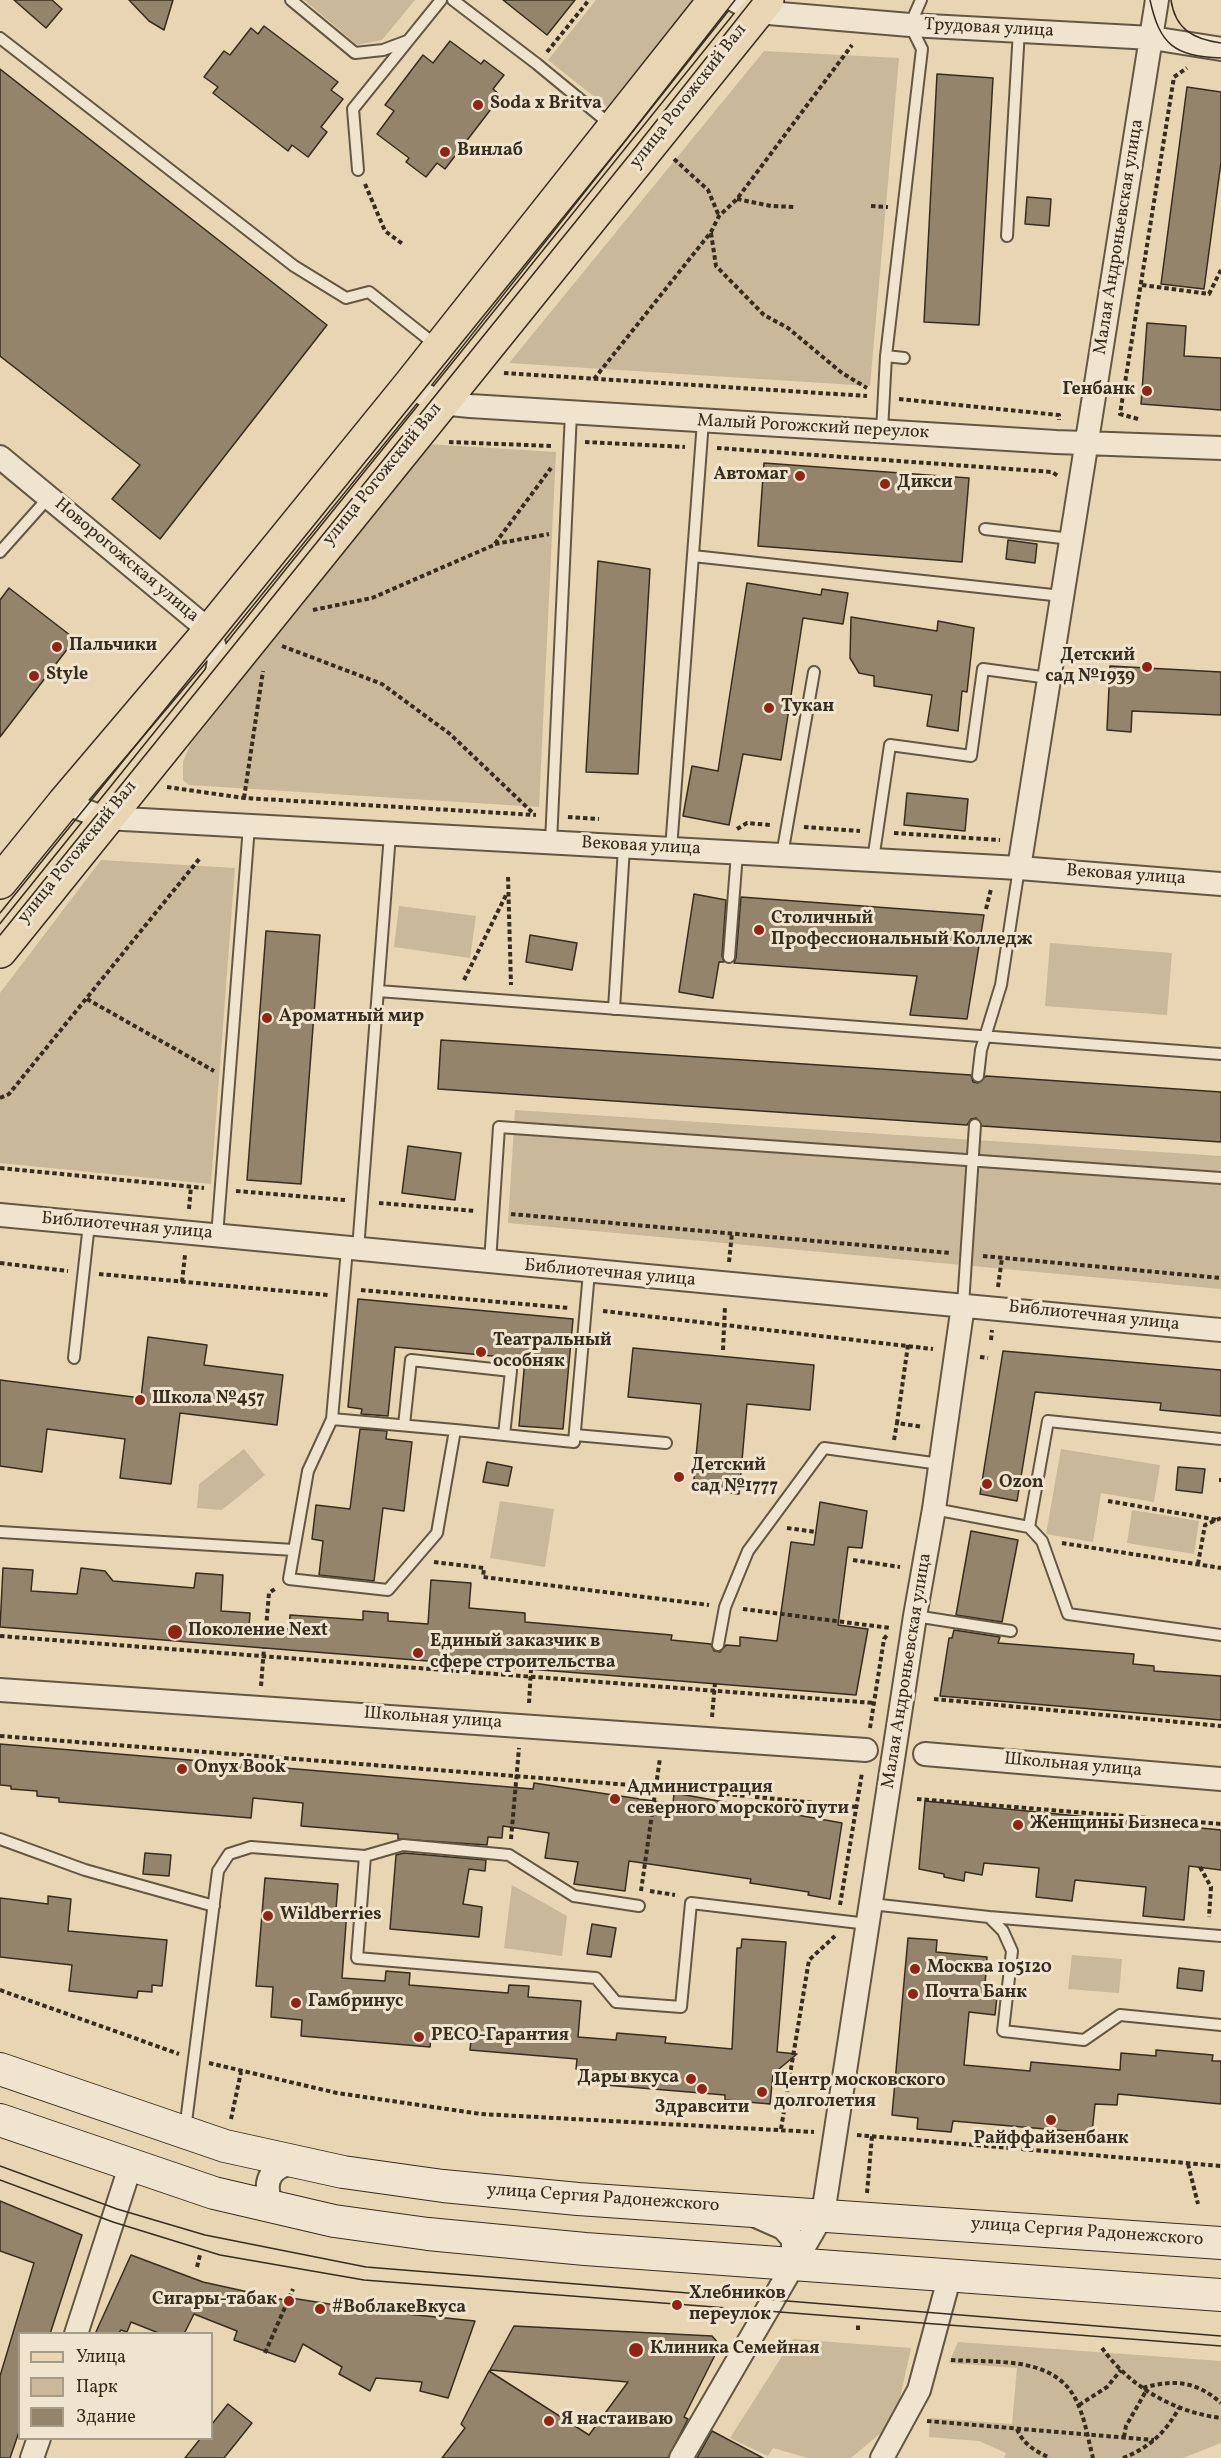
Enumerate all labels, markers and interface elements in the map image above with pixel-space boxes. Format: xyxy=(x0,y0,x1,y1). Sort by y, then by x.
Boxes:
street label: Трудовая улица xyxy=(923,15,1055,43)
street label: улица Рогожский Вал xyxy=(626,20,752,174)
place label: Soda x Britva xyxy=(490,94,602,116)
marker: Soda x Britva xyxy=(471,98,485,112)
street label: Малая Андроньевская улица xyxy=(1091,118,1149,356)
place label: Винлаб xyxy=(457,141,523,163)
marker: Винлаб xyxy=(438,145,452,159)
place label: Генбанк xyxy=(1063,380,1135,402)
marker: Генбанк xyxy=(1140,384,1154,398)
street label: улица Рогожский Вал xyxy=(319,399,447,551)
street label: Малый Рогожский переулок xyxy=(696,411,930,445)
place label: Автомаг xyxy=(713,465,788,487)
marker: Автомаг xyxy=(793,469,807,483)
place label: Дикси xyxy=(897,473,953,495)
marker: Дикси xyxy=(878,477,892,491)
street label: Новорогожская улица xyxy=(49,494,203,628)
place label: Пальчики xyxy=(69,636,157,658)
marker: Пальчики xyxy=(50,640,64,654)
place label: Детский сад №1939 xyxy=(1045,646,1135,688)
marker: Детский сад №1939 xyxy=(1140,660,1154,674)
place label: Style xyxy=(46,665,88,687)
marker: Style xyxy=(27,669,41,683)
place label: Тукан xyxy=(781,697,834,719)
marker: Тукан xyxy=(762,701,776,715)
street label: улица Рогожский Вал xyxy=(14,777,142,929)
street label: Вековая улица xyxy=(581,833,701,861)
street label: Вековая улица xyxy=(1065,861,1187,891)
place label: Столичный Профессиональный Колледж xyxy=(771,909,1032,952)
marker: Столичный Профессиональный Колледж xyxy=(752,923,766,937)
place label: Ароматный мир xyxy=(279,1007,424,1029)
marker: Ароматный мир xyxy=(260,1011,274,1025)
street label: Библиотечная улица xyxy=(40,1209,214,1245)
street label: Библиотечная улица xyxy=(523,1256,697,1292)
street label: Библиотечная улица xyxy=(1007,1297,1181,1337)
place label: Театральный особняк xyxy=(493,1331,612,1374)
marker: Театральный особняк xyxy=(474,1345,488,1359)
place label: Школа №457 xyxy=(152,1389,265,1411)
marker: Школа №457 xyxy=(133,1393,147,1407)
place label: Детский сад №1777 xyxy=(691,1456,778,1498)
marker: Детский сад №1777 xyxy=(672,1470,686,1484)
place label: Ozon xyxy=(999,1473,1044,1495)
marker: Ozon xyxy=(980,1477,994,1491)
street label: Малая Андроньевская улица xyxy=(879,1552,937,1790)
place label: Поколение Next xyxy=(188,1621,328,1643)
marker: Поколение Next xyxy=(166,1623,184,1641)
place label: Единый заказчик в сфере строительства xyxy=(430,1632,615,1674)
marker: Единый заказчик в сфере строительства xyxy=(411,1646,425,1660)
street label: Школьная улица xyxy=(363,1703,503,1735)
street label: Школьная улица xyxy=(1003,1749,1143,1783)
place label: Onyx Book xyxy=(194,1758,286,1780)
marker: Onyx Book xyxy=(175,1762,189,1776)
place label: Администрация северного морского пути xyxy=(627,1778,849,1820)
marker: Администрация северного морского пути xyxy=(608,1792,622,1806)
place label: Женщины Бизнеса xyxy=(1030,1814,1199,1836)
marker: Женщины Бизнеса xyxy=(1011,1818,1025,1832)
place label: Wildberries xyxy=(280,1905,381,1927)
marker: Wildberries xyxy=(261,1909,275,1923)
place label: Москва 105120 xyxy=(927,1958,1052,1980)
marker: Москва 105120 xyxy=(908,1962,922,1976)
place label: Почта Банк xyxy=(925,1983,1027,2005)
marker: Почта Банк xyxy=(906,1987,920,2001)
place label: Гамбринус xyxy=(308,1992,403,2014)
marker: Гамбринус xyxy=(289,1996,303,2010)
place label: РЕСО-Гарантия xyxy=(431,2026,569,2048)
marker: РЕСО-Гарантия xyxy=(412,2030,426,2044)
place label: Дары вкуса xyxy=(577,2068,679,2090)
place label: Центр московского долголетия xyxy=(774,2071,945,2114)
marker: Дары вкуса xyxy=(684,2072,698,2086)
marker: Здравсити xyxy=(695,2082,709,2096)
marker: Центр московского долголетия xyxy=(755,2085,769,2099)
place label: Здравсити xyxy=(655,2098,749,2120)
marker: Райффайзенбанк xyxy=(1044,2113,1058,2127)
place label: Райффайзенбанк xyxy=(974,2129,1128,2151)
street label: улица Сергия Радонежского xyxy=(486,2180,720,2218)
street label: улица Сергия Радонежского xyxy=(970,2214,1204,2252)
place label: Хлебников переулок xyxy=(689,2284,786,2326)
place label: Сигары-табак xyxy=(152,2290,277,2312)
marker: Сигары-табак xyxy=(282,2294,296,2308)
place label: #ВоблакеВкуса xyxy=(332,2298,466,2320)
marker: Хлебников переулок xyxy=(670,2298,684,2312)
marker: #ВоблакеВкуса xyxy=(313,2302,327,2316)
legend xyxy=(18,2332,213,2440)
place label: Клиника Семейная xyxy=(650,2339,820,2361)
marker: Клиника Семейная xyxy=(627,2341,645,2359)
text: Улица xyxy=(76,2345,126,2370)
text: Парк xyxy=(76,2375,118,2400)
text: Здание xyxy=(76,2405,136,2430)
place label: Я настаиваю xyxy=(561,2410,673,2432)
marker: Я настаиваю xyxy=(542,2414,556,2428)

